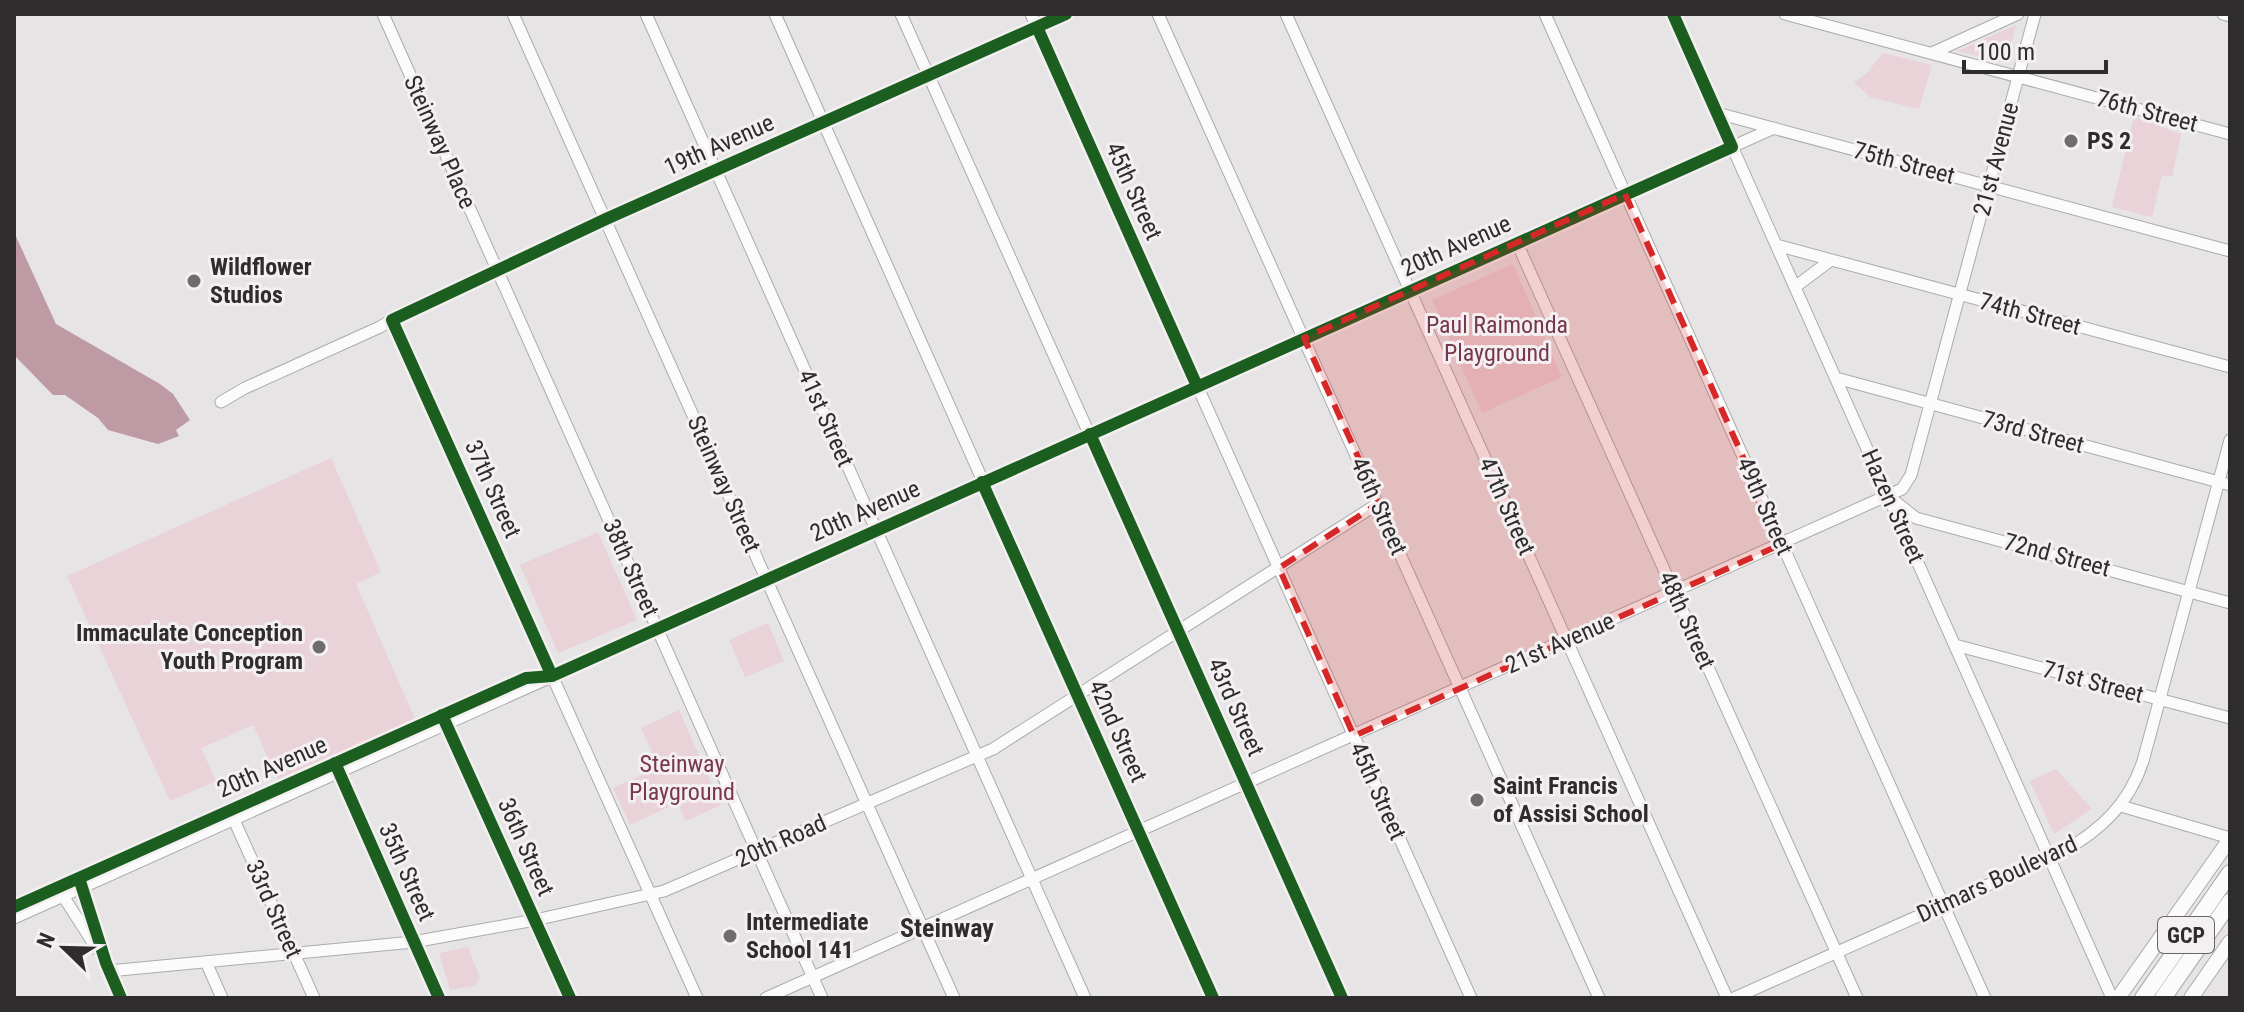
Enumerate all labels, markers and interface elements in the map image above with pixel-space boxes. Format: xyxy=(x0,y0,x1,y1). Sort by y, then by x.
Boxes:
scale bar xyxy=(1964,24,2106,74)
text: 100 m xyxy=(1976,38,2035,66)
street label: Steinway Place xyxy=(398,71,482,213)
street label: 76th Street xyxy=(2093,84,2201,138)
street label: 21st Avenue xyxy=(1967,99,2025,219)
street label: 19th Avenue xyxy=(660,108,778,182)
place label: PS 2 xyxy=(2087,127,2131,155)
marker: PS 2 xyxy=(2062,132,2080,150)
street label: 75th Street xyxy=(1850,136,1958,190)
street label: 45th Street xyxy=(1100,138,1168,244)
street label: 20th Avenue xyxy=(1397,209,1515,283)
place label: Wildflower Studios xyxy=(210,253,312,309)
marker: Wildflower Studios xyxy=(185,272,203,290)
street label: 74th Street xyxy=(1976,287,2084,341)
park label: Paul Raimonda Playground xyxy=(1426,311,1568,367)
street label: 41st Street xyxy=(792,365,860,471)
street label: 73rd Street xyxy=(1979,405,2087,459)
street label: Steinway Street xyxy=(681,411,767,557)
street label: 37th Street xyxy=(459,436,527,542)
street label: Hazen Street xyxy=(1856,445,1930,567)
street label: 46th Street xyxy=(1345,453,1413,559)
street label: 47th Street xyxy=(1473,453,1541,559)
street label: 49th Street xyxy=(1731,453,1799,559)
street label: 20th Avenue xyxy=(806,474,924,548)
street label: 38th Street xyxy=(597,515,665,621)
street label: 72nd Street xyxy=(2001,527,2113,583)
street label: 48th Street xyxy=(1653,567,1721,673)
street label: 21st Avenue xyxy=(1501,607,1619,679)
place label: Immaculate Conception Youth Program xyxy=(76,619,303,675)
marker: Immaculate Conception Youth Program xyxy=(310,638,328,656)
street label: 43rd Street xyxy=(1202,654,1270,760)
street label: 71st Street xyxy=(2039,655,2147,709)
street label: 42nd Street xyxy=(1083,676,1153,786)
street label: 20th Avenue xyxy=(213,730,331,804)
street label: 45th Street xyxy=(1344,738,1412,844)
park label: Steinway Playground xyxy=(629,750,735,806)
place label: Saint Francis of Assisi School xyxy=(1493,772,1649,828)
marker: Saint Francis of Assisi School xyxy=(1468,791,1486,809)
street label: 36th Street xyxy=(492,794,560,900)
street label: 20th Road xyxy=(731,809,831,873)
street label: 35th Street xyxy=(373,819,441,925)
street label: Ditmars Boulevard xyxy=(1912,830,2082,928)
street label: 33rd Street xyxy=(240,856,308,962)
north arrow xyxy=(24,908,104,988)
place label: Intermediate School 141 xyxy=(746,908,868,964)
district label: Steinway xyxy=(900,913,994,943)
road number: GCP xyxy=(2158,917,2214,953)
marker: Intermediate School 141 xyxy=(721,927,739,945)
text: N xyxy=(32,929,60,951)

